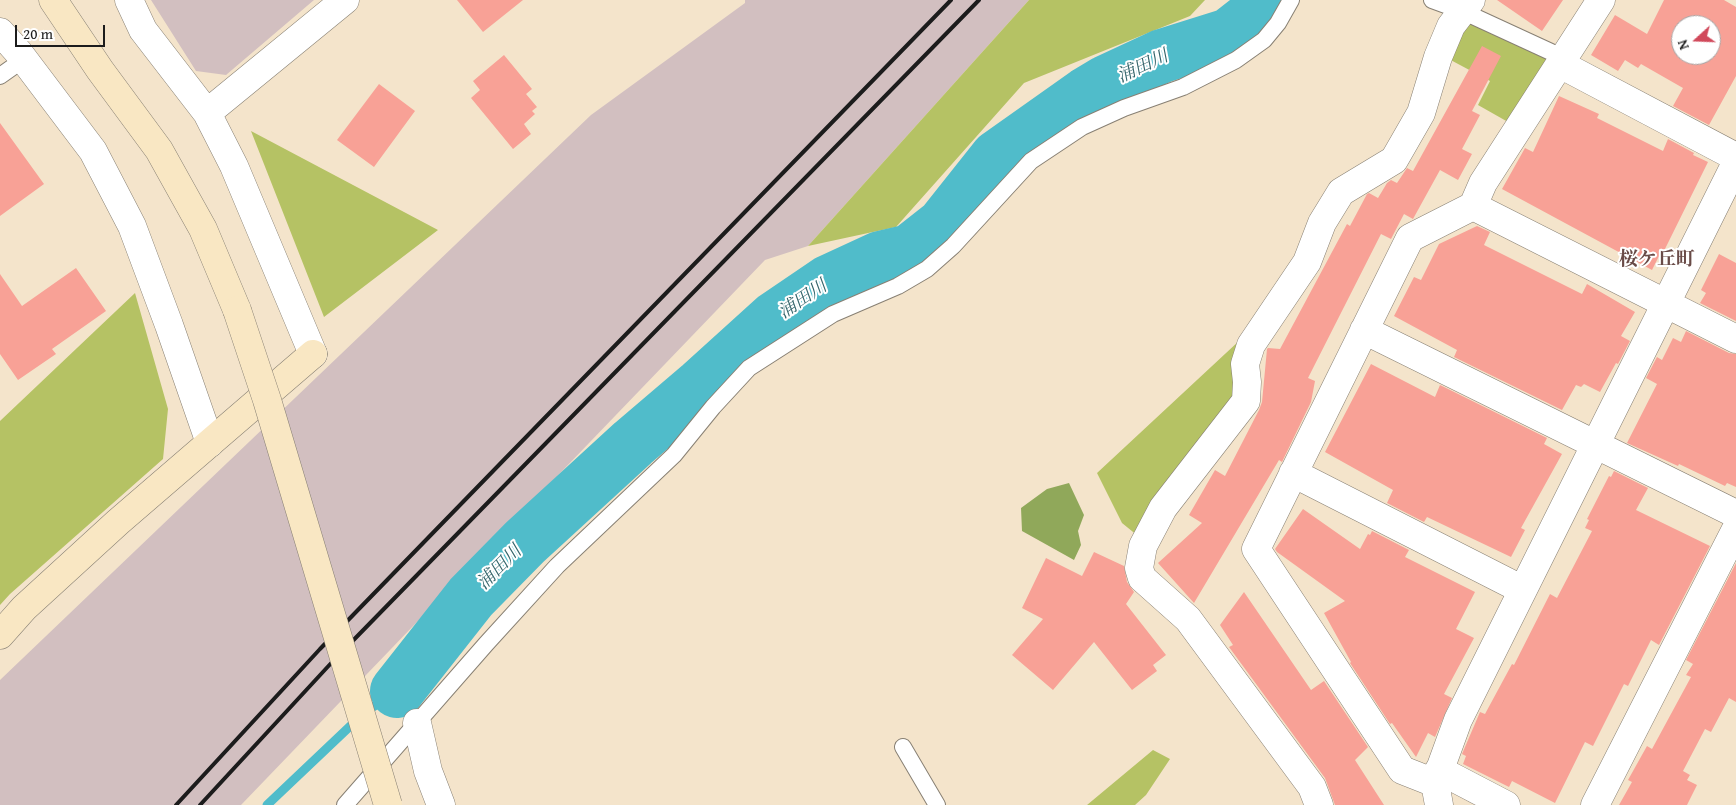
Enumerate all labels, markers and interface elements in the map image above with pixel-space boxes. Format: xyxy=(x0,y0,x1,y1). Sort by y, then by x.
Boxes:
scale bar xyxy=(18,15,108,47)
north arrow xyxy=(1671,15,1721,65)
text: 20 m xyxy=(23,23,53,44)
text: N xyxy=(1672,37,1694,53)
water label: 浦田川 xyxy=(1114,46,1172,88)
district label: 桜ケ丘町 xyxy=(1619,249,1695,271)
water label: 浦田川 xyxy=(775,276,831,324)
water label: 浦田川 xyxy=(473,541,527,595)

